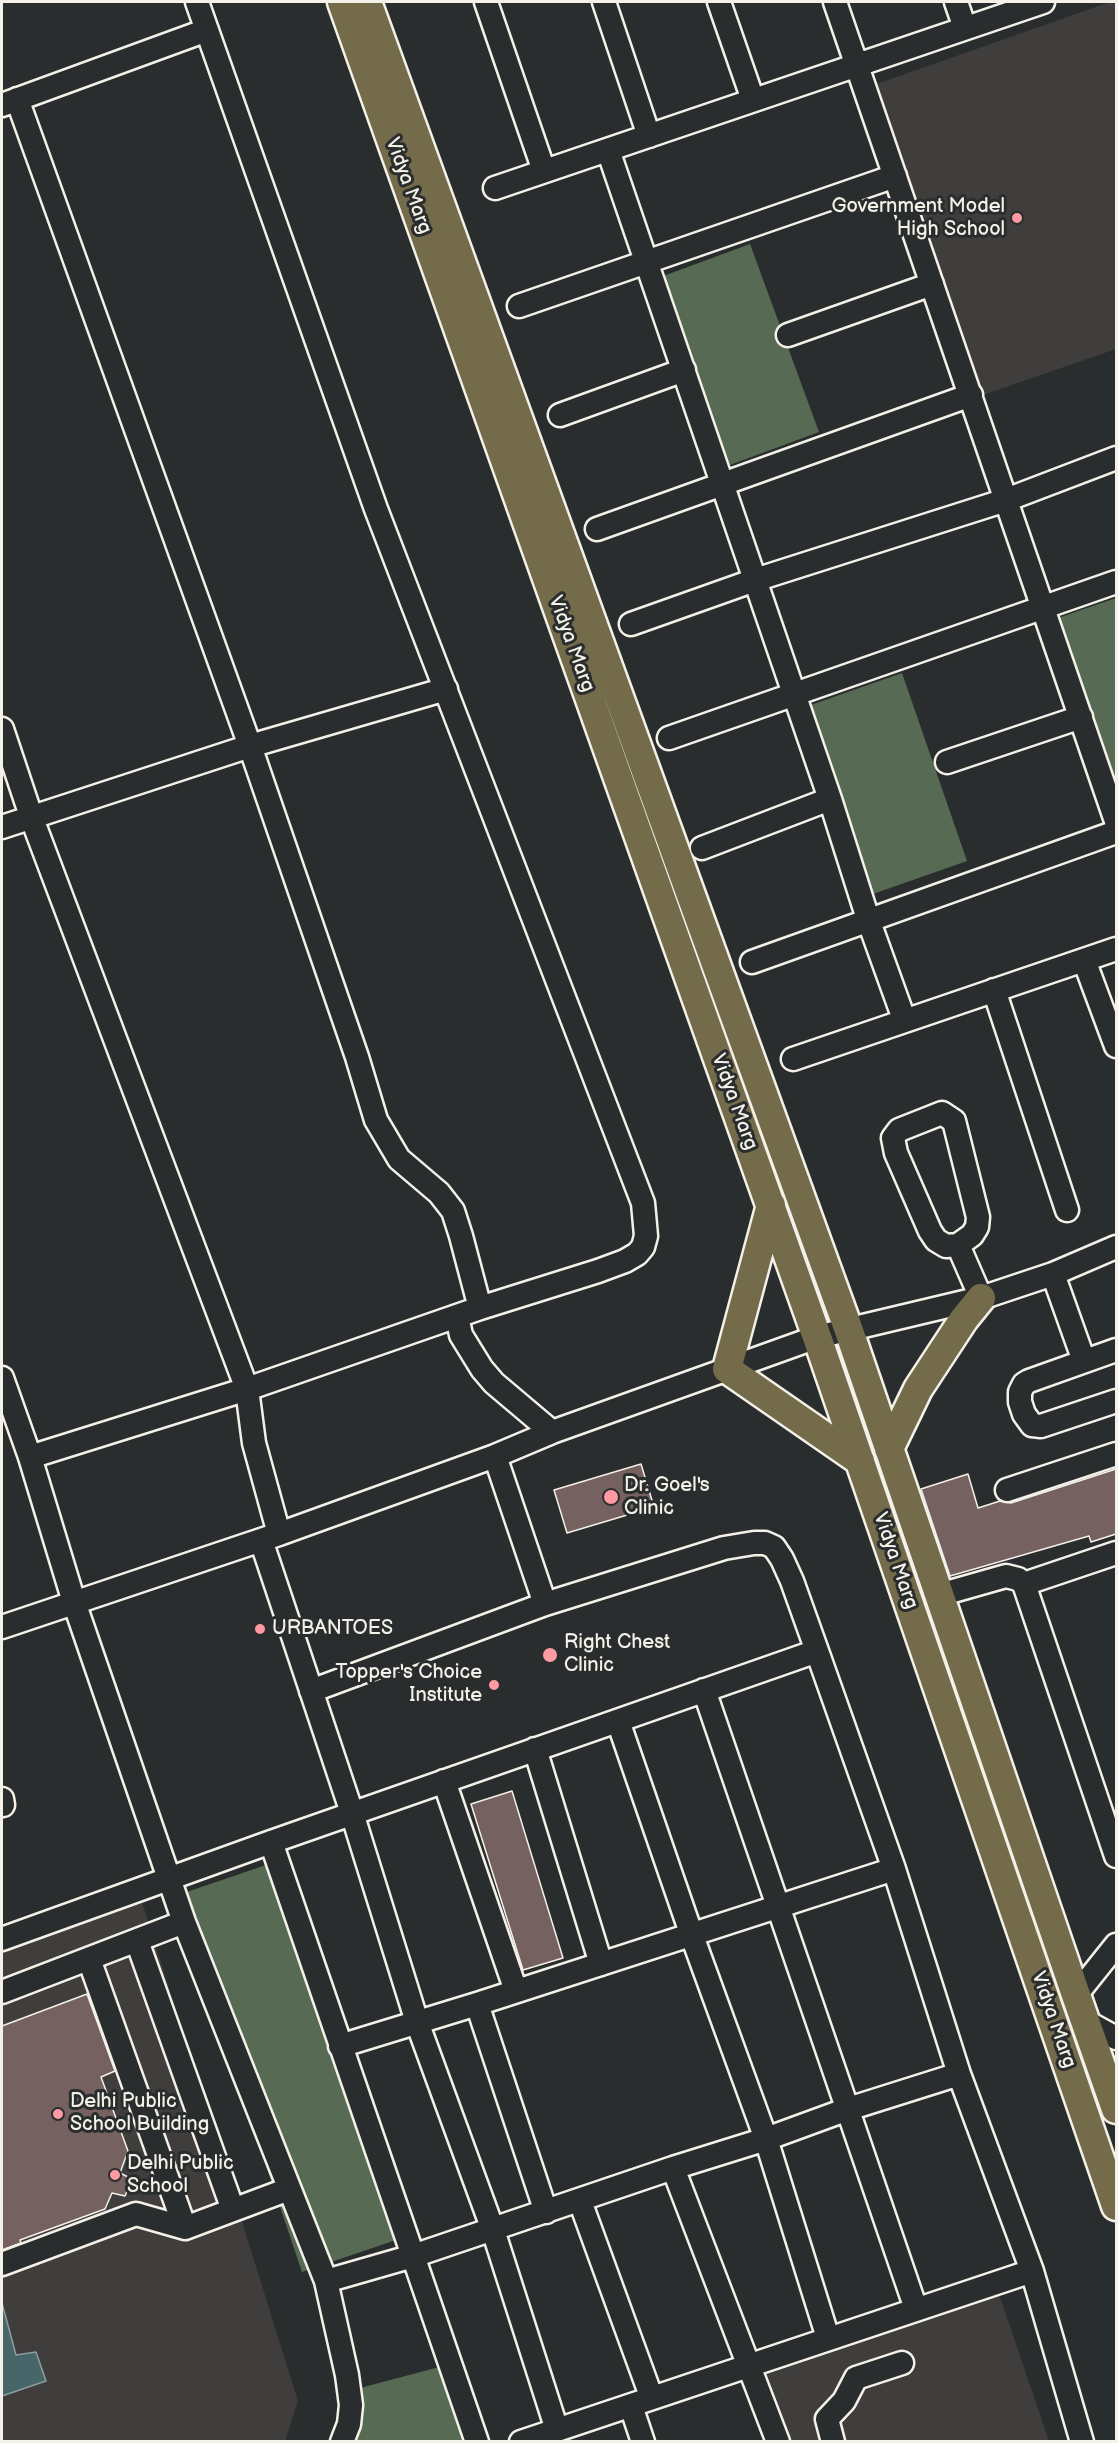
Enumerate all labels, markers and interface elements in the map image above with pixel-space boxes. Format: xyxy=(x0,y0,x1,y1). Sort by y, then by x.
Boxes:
street label: Vidya Marg xyxy=(380,135,436,237)
place label: Government Model High School xyxy=(831,195,1005,242)
marker: Government Model High School xyxy=(1010,211,1024,225)
street label: Vidya Marg xyxy=(543,593,599,695)
street label: Vidya Marg xyxy=(706,1051,762,1153)
place label: Dr. Goel's Clinic xyxy=(624,1474,710,1521)
marker: Dr. Goel's Clinic xyxy=(602,1488,620,1506)
street label: Vidya Marg xyxy=(867,1510,923,1612)
place label: URBANTOES xyxy=(272,1617,393,1641)
marker: URBANTOES xyxy=(253,1622,267,1636)
place label: Right Chest Clinic xyxy=(564,1631,670,1678)
marker: Right Chest Clinic xyxy=(541,1646,559,1664)
place label: Topper's Choice Institute xyxy=(336,1661,482,1708)
marker: Topper's Choice Institute xyxy=(487,1678,501,1692)
street label: Vidya Marg xyxy=(1025,1969,1081,2071)
place label: Delhi Public School Building xyxy=(70,2090,209,2137)
marker: Delhi Public School Building xyxy=(51,2107,65,2121)
place label: Delhi Public School xyxy=(127,2152,234,2199)
marker: Delhi Public School xyxy=(108,2168,122,2182)

